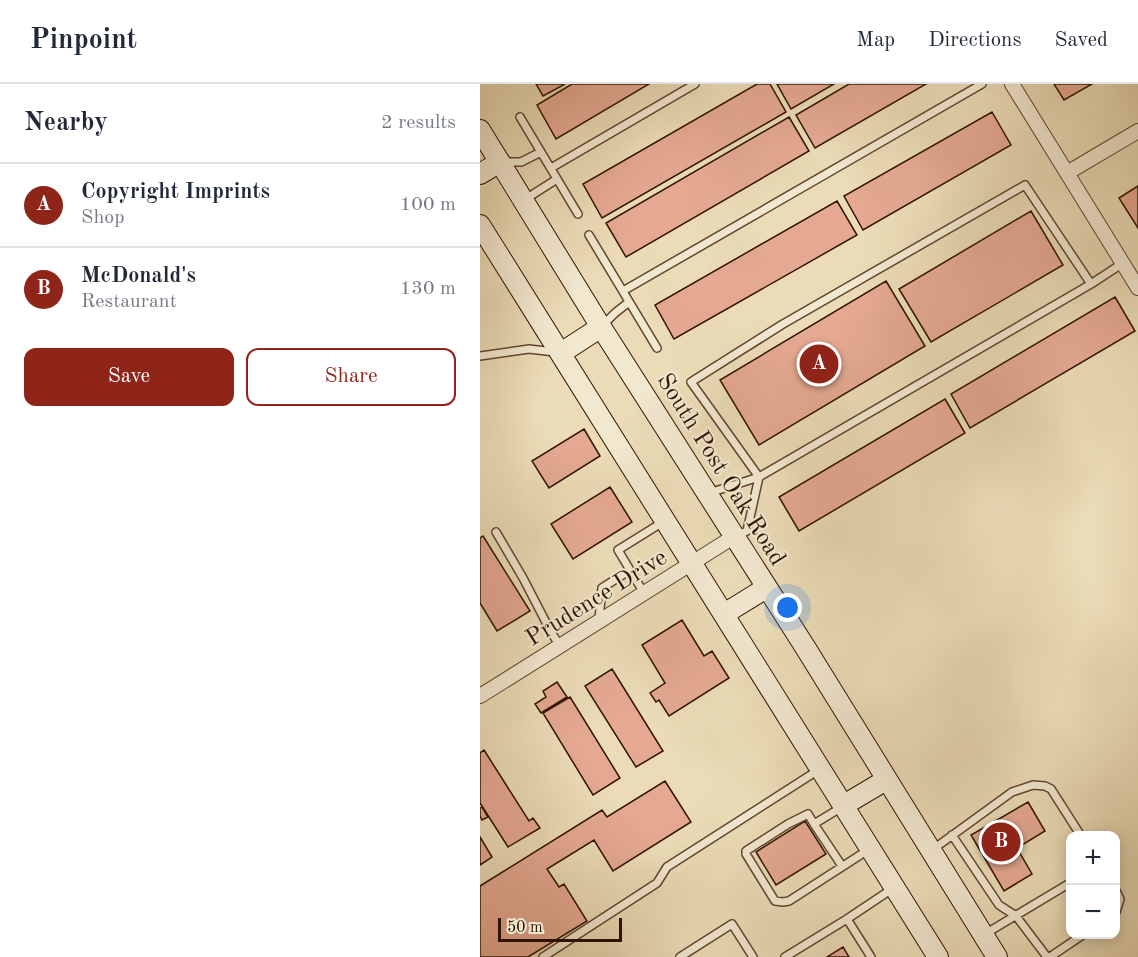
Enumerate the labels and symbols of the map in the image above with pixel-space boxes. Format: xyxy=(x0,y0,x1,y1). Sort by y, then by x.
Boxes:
pin: A xyxy=(800,342,838,386)
street label: South Post Oak Road xyxy=(651,370,789,570)
street label: Prudence Drive xyxy=(522,546,672,652)
your location xyxy=(773,593,802,622)
pin: B xyxy=(982,820,1020,864)
scale bar xyxy=(498,915,622,942)

